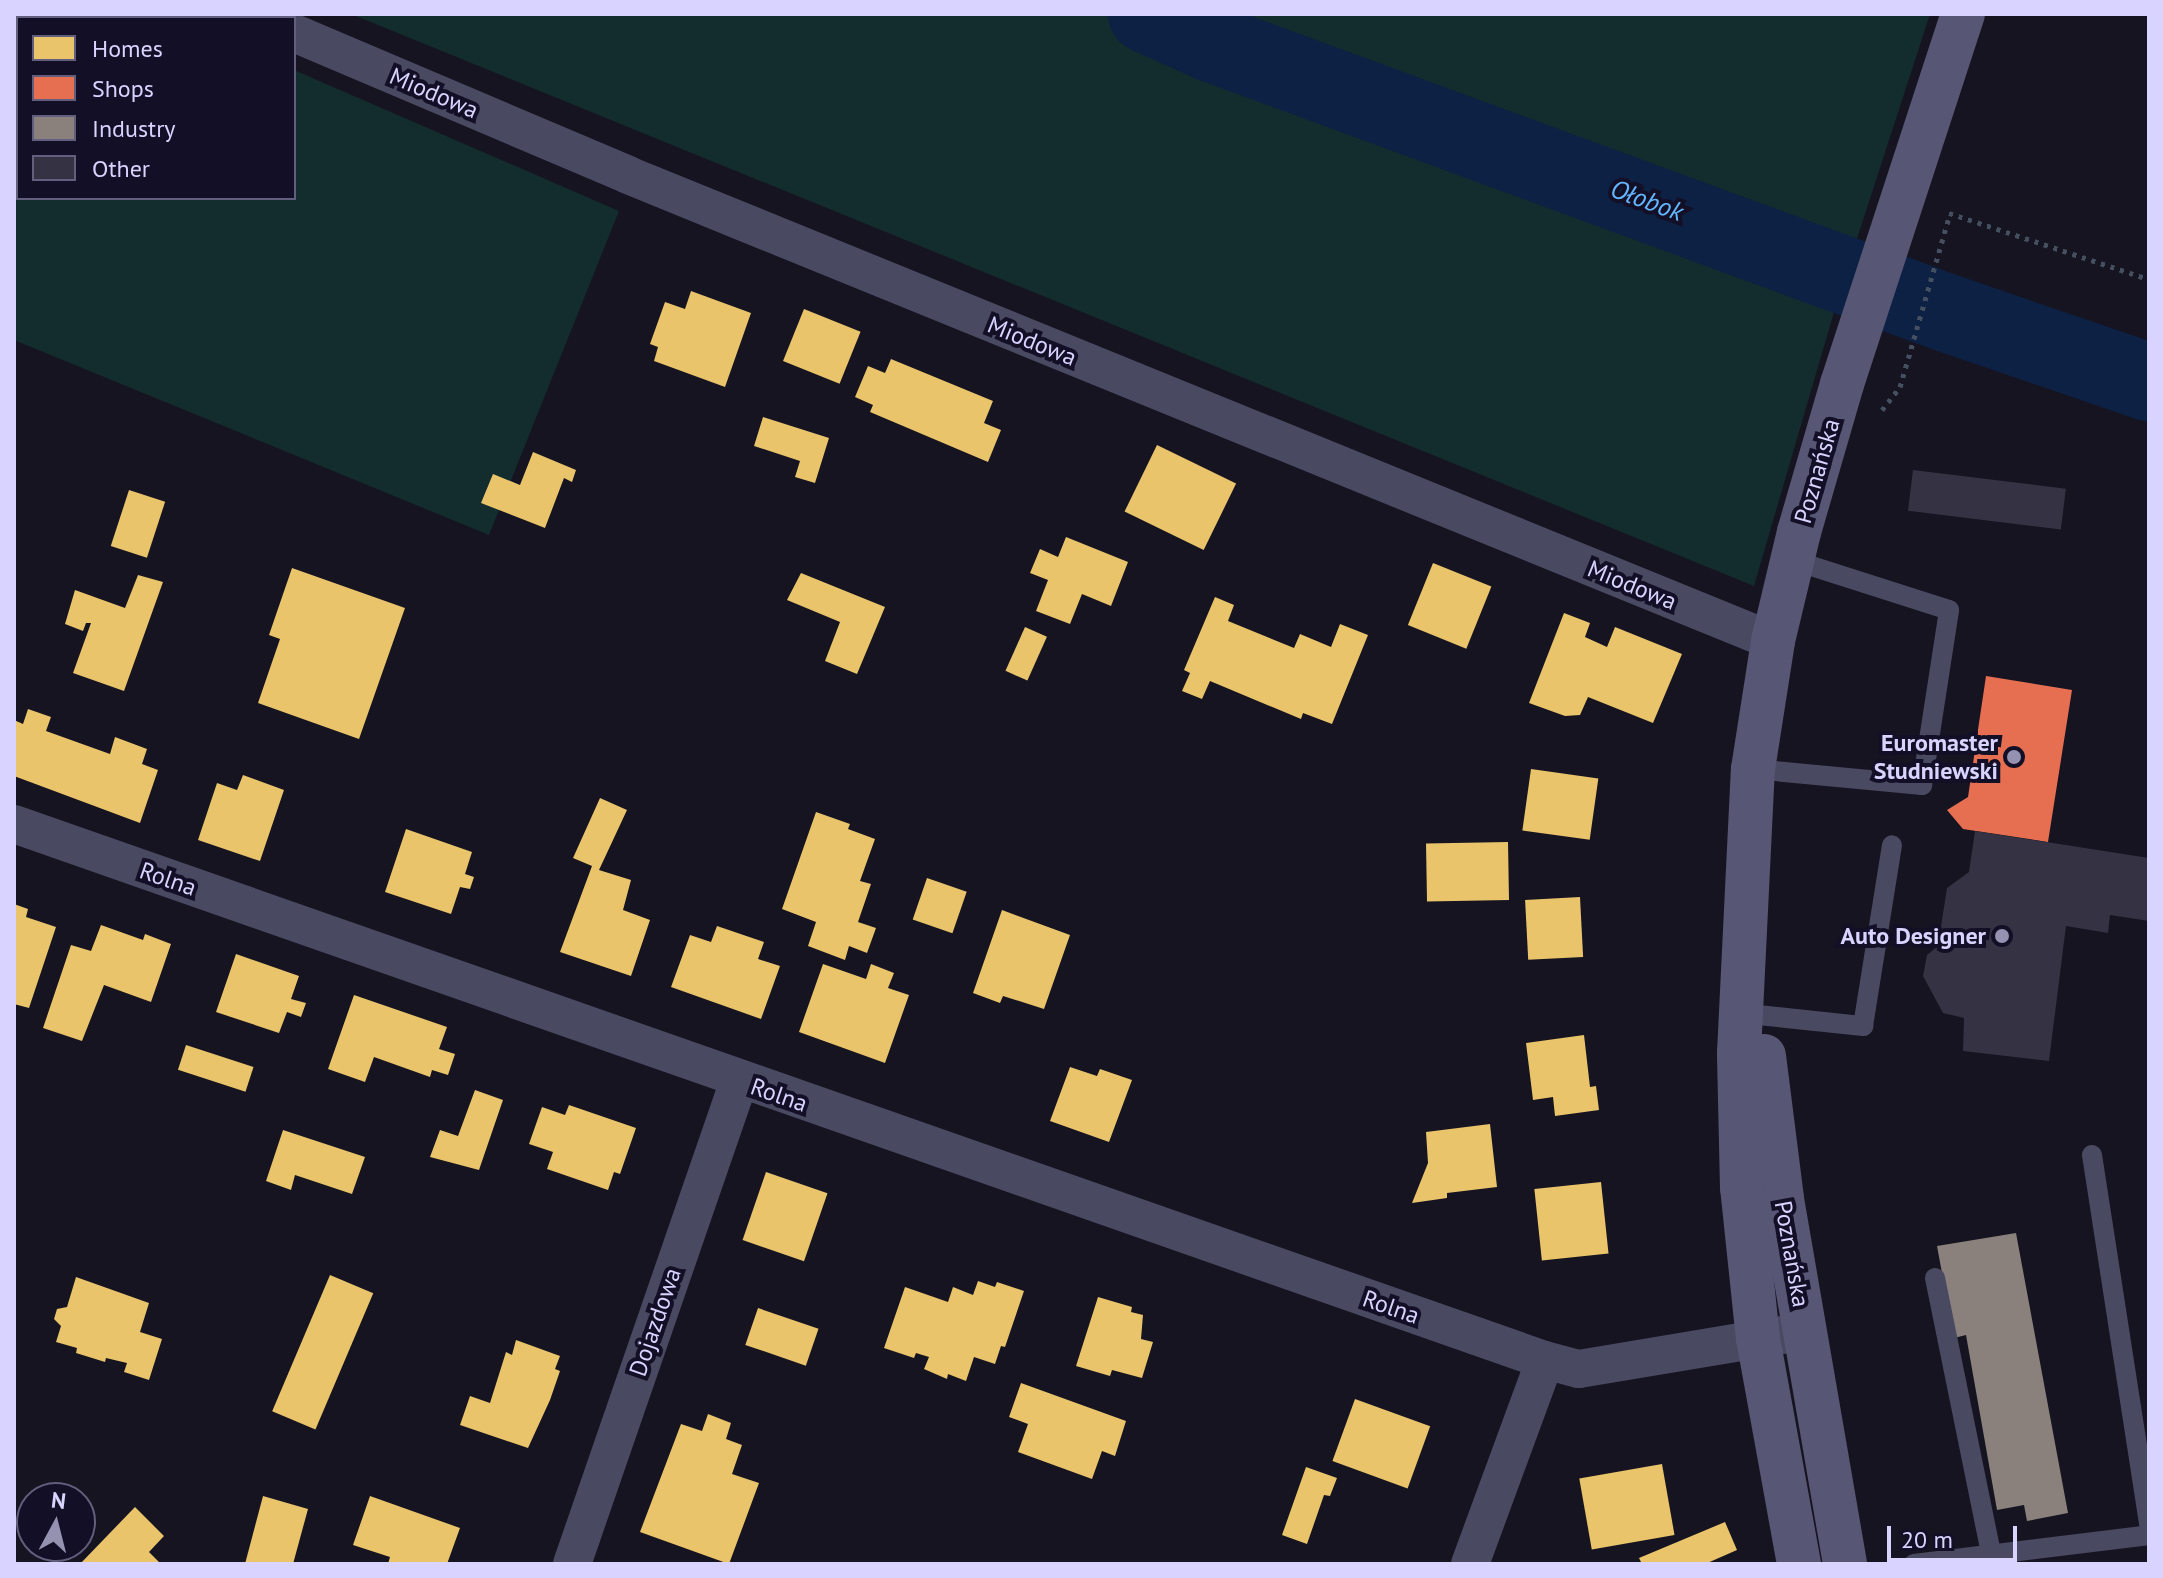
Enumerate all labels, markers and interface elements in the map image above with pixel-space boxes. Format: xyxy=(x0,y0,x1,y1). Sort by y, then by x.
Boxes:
legend xyxy=(16,16,296,200)
text: Homes xyxy=(92,33,163,64)
street label: Miodowa xyxy=(385,62,483,124)
text: Shops xyxy=(92,73,154,104)
text: Industry xyxy=(92,113,176,144)
text: Other xyxy=(92,153,150,184)
water label: Ołobok xyxy=(1606,173,1688,227)
street label: Miodowa xyxy=(983,310,1081,372)
street label: Poznańska xyxy=(1788,415,1846,527)
street label: Miodowa xyxy=(1583,554,1681,616)
place label: Euromaster Studniewski xyxy=(1874,729,1998,785)
marker: Euromaster Studniewski xyxy=(2005,748,2023,766)
street label: Rolna xyxy=(136,856,200,902)
place label: Auto Designer xyxy=(1840,922,1986,950)
marker: Auto Designer xyxy=(1993,927,2011,945)
street label: Rolna xyxy=(747,1072,811,1118)
street label: Poznańska xyxy=(1768,1199,1816,1309)
street label: Dojazdowa xyxy=(623,1264,687,1380)
street label: Rolna xyxy=(1359,1284,1423,1330)
north arrow xyxy=(16,1482,96,1562)
text: N xyxy=(50,1485,68,1515)
scale bar xyxy=(1891,1510,2021,1560)
text: 20 m xyxy=(1901,1524,1953,1555)

